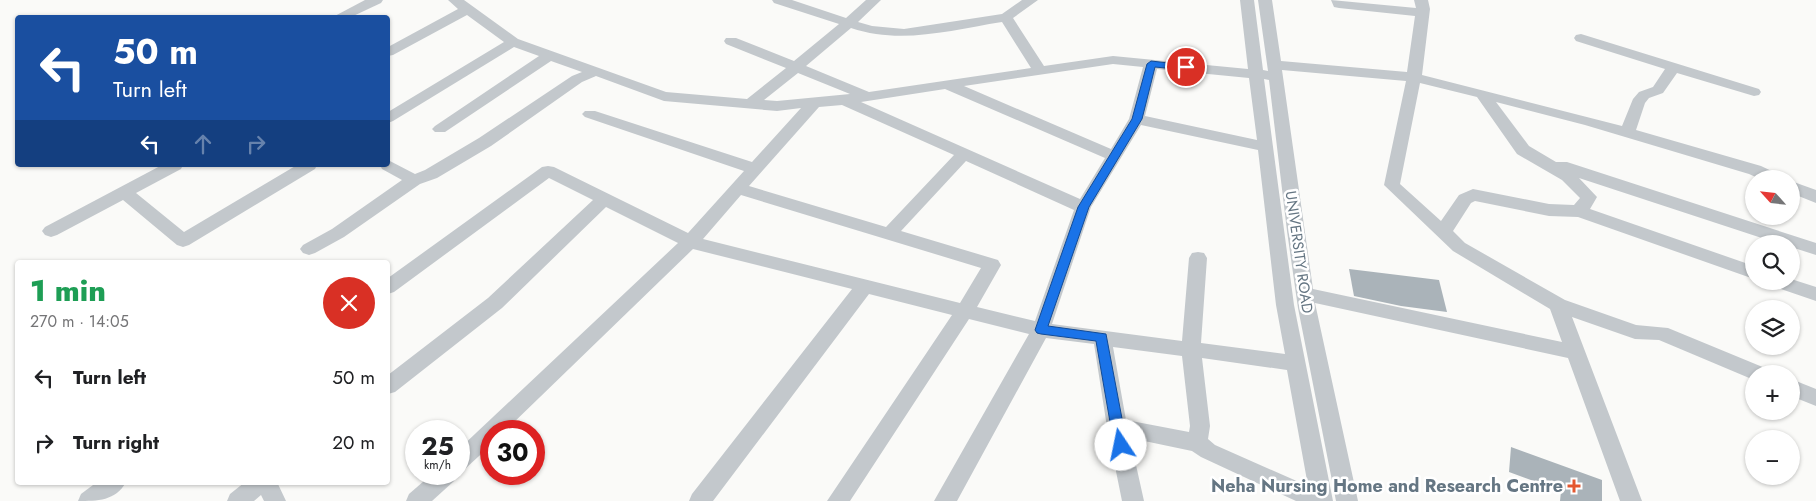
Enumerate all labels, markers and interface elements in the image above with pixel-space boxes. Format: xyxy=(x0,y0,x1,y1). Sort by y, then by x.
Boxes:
text: 50 m xyxy=(113,27,198,77)
icon: left xyxy=(30,35,95,100)
pin xyxy=(1165,46,1207,88)
icon: arrive xyxy=(1172,53,1200,81)
text: Turn left xyxy=(113,73,187,105)
icon: left xyxy=(136,130,164,158)
icon: ahead xyxy=(189,130,217,158)
icon: right xyxy=(242,130,270,158)
north arrow xyxy=(1745,170,1800,225)
map controls xyxy=(1745,170,1800,485)
street label: UNIVERSITY ROAD xyxy=(1280,189,1318,315)
button: search xyxy=(1745,235,1800,290)
text: 1 min xyxy=(30,269,106,312)
button: close xyxy=(323,277,375,329)
button: layers xyxy=(1745,300,1800,355)
text: 270 m · 14:05 xyxy=(30,310,129,333)
icon: left xyxy=(30,364,58,392)
text: Turn left xyxy=(73,364,146,391)
text: 50 m xyxy=(332,364,375,391)
button: + xyxy=(1745,365,1800,420)
position arrow xyxy=(1094,418,1146,470)
speed limit sign: 30 xyxy=(480,420,545,485)
text: 25 xyxy=(421,428,454,464)
icon: right xyxy=(30,429,58,457)
text: Turn right xyxy=(73,429,159,456)
text: 20 m xyxy=(332,429,375,456)
button: − xyxy=(1745,430,1800,485)
text: km/h xyxy=(424,456,451,474)
place label: Neha Nursing Home and Research Centre xyxy=(1211,473,1563,499)
marker: Neha Nursing Home and Research Centre xyxy=(1567,479,1581,493)

